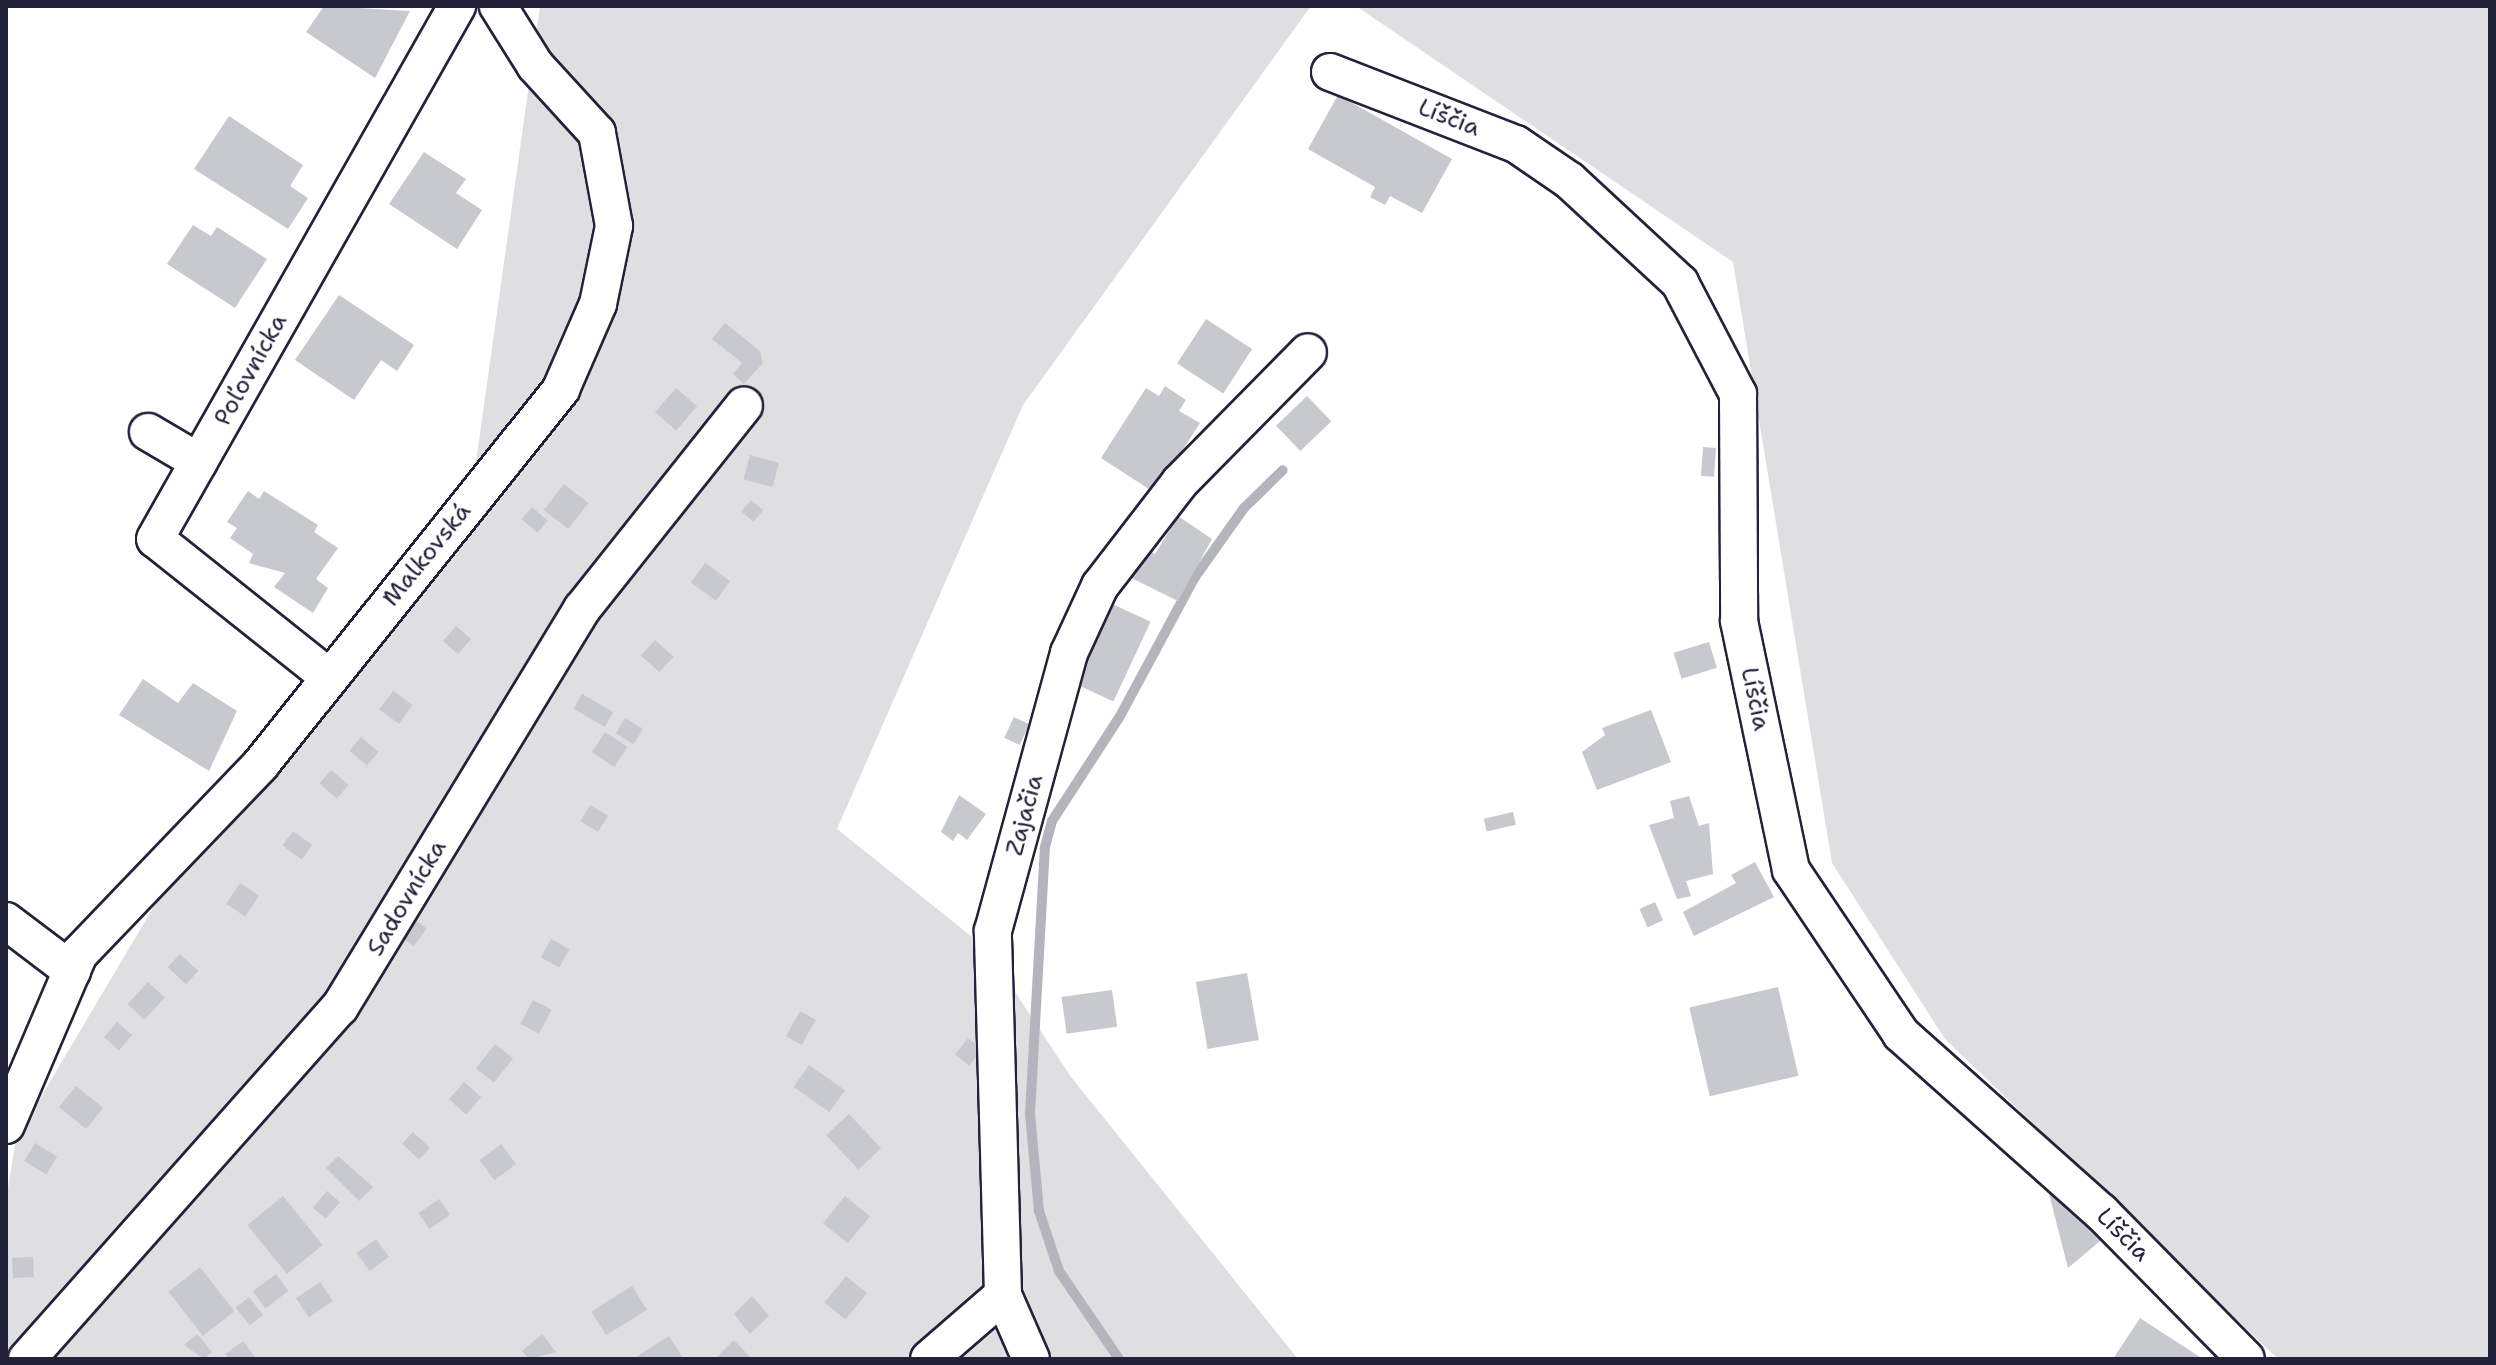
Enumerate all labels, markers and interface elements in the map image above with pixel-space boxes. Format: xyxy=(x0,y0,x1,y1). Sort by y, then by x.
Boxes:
street label: Líščia xyxy=(1414,93,1484,143)
street label: Poľovnícka xyxy=(209,309,293,431)
street label: Malkovská xyxy=(377,498,477,612)
street label: Líščia xyxy=(1734,665,1776,733)
street label: Zajačia xyxy=(1000,771,1050,859)
street label: Sadovnícka xyxy=(361,835,453,961)
street label: Líščia xyxy=(2090,1202,2156,1268)

